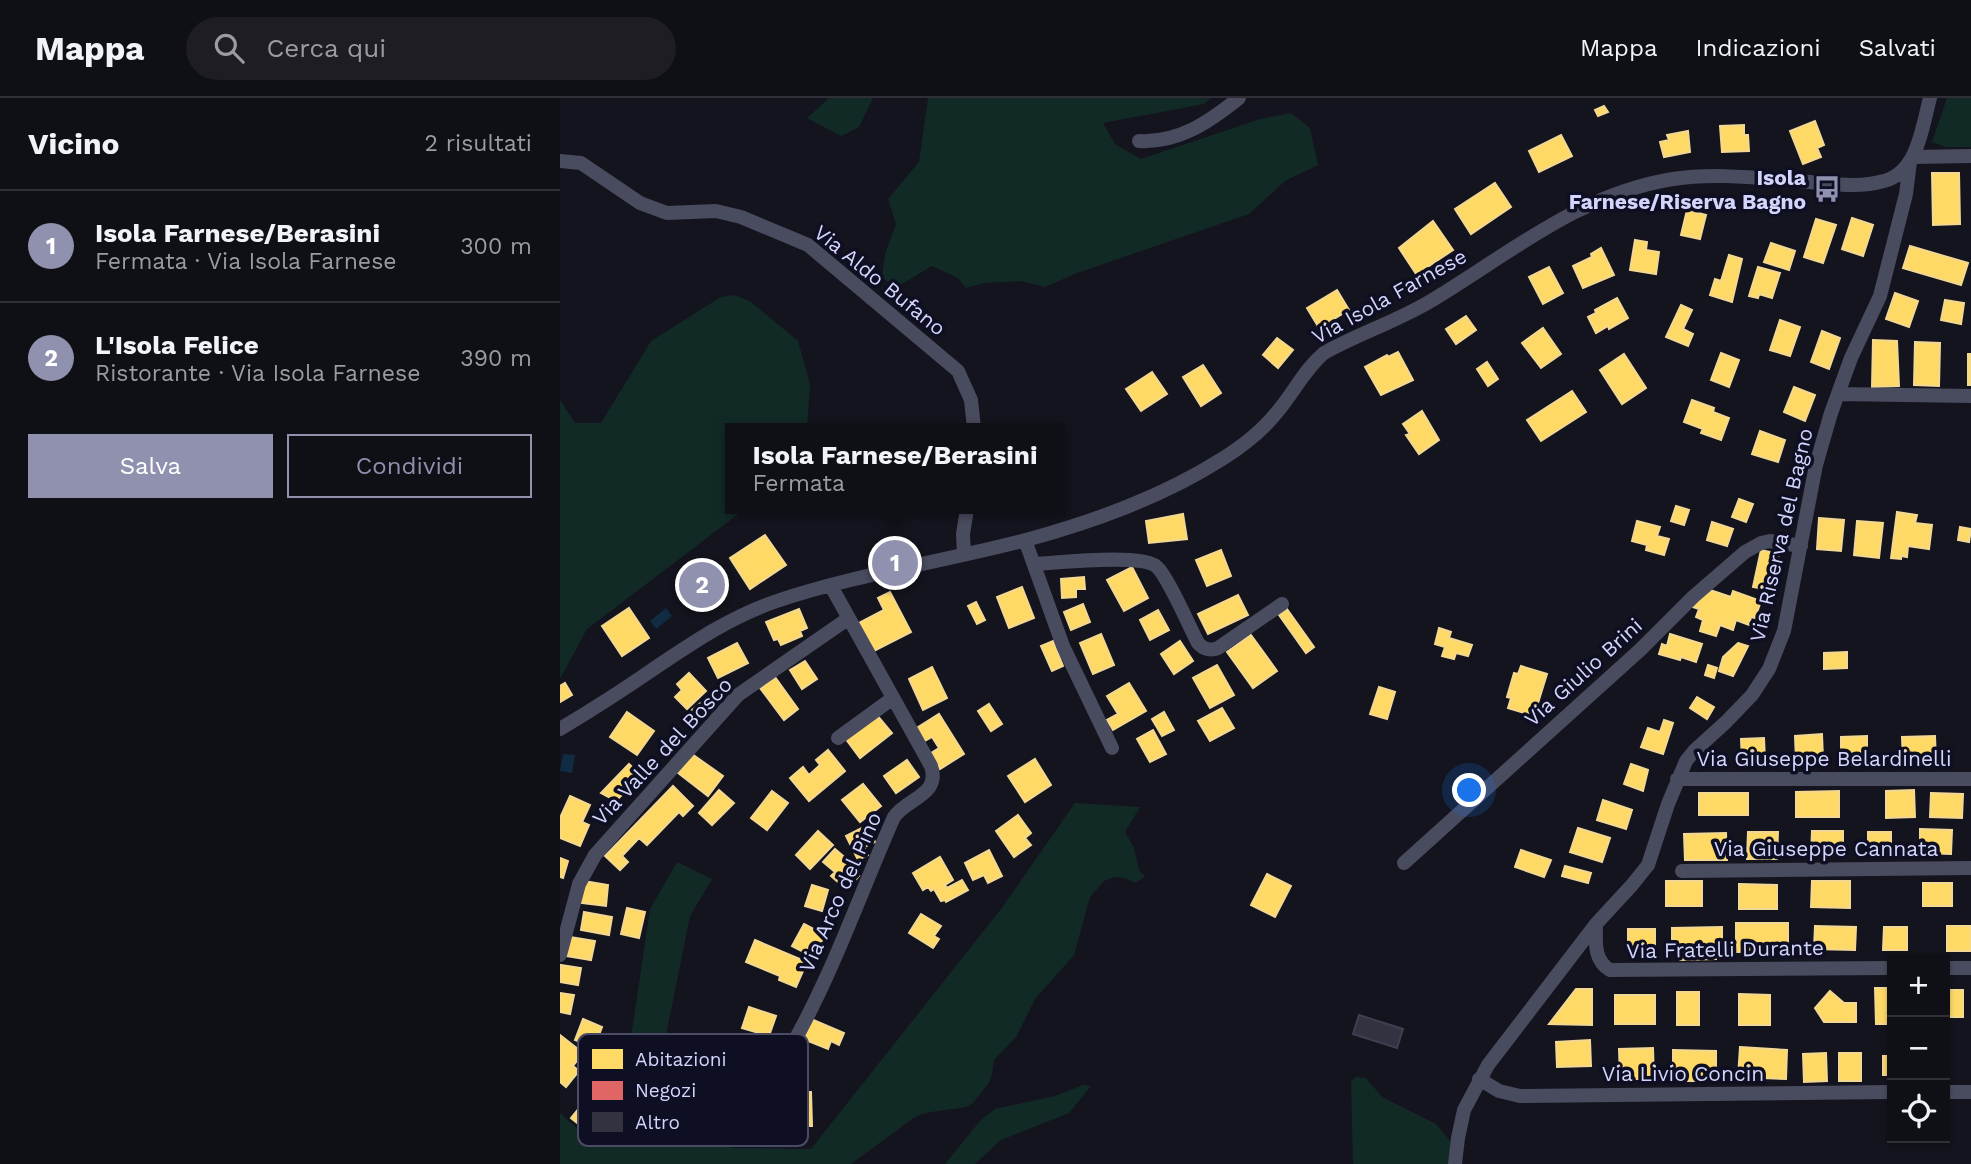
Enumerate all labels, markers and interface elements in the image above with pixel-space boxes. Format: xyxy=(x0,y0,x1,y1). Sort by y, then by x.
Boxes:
search box xyxy=(186,17,676,80)
text: Mappa xyxy=(35,29,144,68)
icon: search xyxy=(210,29,248,67)
text: Cerca qui xyxy=(266,33,386,63)
text: Mappa xyxy=(1580,34,1658,62)
text: Indicazioni xyxy=(1696,34,1821,62)
text: Salvati xyxy=(1859,34,1936,62)
text: Vicino xyxy=(28,126,120,161)
text: 2 risultati xyxy=(424,130,532,157)
place label: Isola Farnese/Riserva Bagno xyxy=(1569,165,1807,214)
bus stop icon: Isola Farnese/Riserva Bagno xyxy=(1812,174,1842,204)
text: Isola Farnese/Berasini xyxy=(95,218,380,248)
street label: Via Aldo Bufano xyxy=(809,219,951,341)
text: 1 xyxy=(46,233,56,260)
text: 300 m xyxy=(460,233,532,260)
street label: Via Isola Farnese xyxy=(1307,243,1471,349)
text: Fermata · Via Isola Farnese xyxy=(95,248,397,275)
text: L'Isola Felice xyxy=(95,330,259,360)
text: 2 xyxy=(44,345,58,372)
text: 390 m xyxy=(460,345,532,372)
text: Ristorante · Via Isola Farnese xyxy=(95,360,420,387)
popup xyxy=(725,423,1065,514)
street label: Via Riserva del Bagno xyxy=(1744,426,1818,644)
button: Salva xyxy=(28,434,273,498)
button: Condividi xyxy=(287,434,532,498)
text: Isola Farnese/Berasini xyxy=(752,440,1038,470)
text: Fermata xyxy=(752,470,845,497)
pin: 1 xyxy=(872,537,918,589)
pin: 2 xyxy=(679,559,725,611)
street label: Via Giulio Brini xyxy=(1519,613,1647,731)
street label: Via Valle del Bosco xyxy=(587,672,737,830)
street label: Via Giuseppe Belardinelli xyxy=(1697,746,1951,771)
your location xyxy=(1452,773,1486,807)
street label: Via Arco del Pino xyxy=(793,808,887,976)
street label: Via Giuseppe Cannata xyxy=(1714,836,1938,861)
street label: Via Fratelli Durante xyxy=(1626,935,1824,963)
map controls xyxy=(1887,954,1950,1143)
button: + xyxy=(1887,954,1950,1017)
button: − xyxy=(1887,1017,1950,1080)
legend xyxy=(578,1034,808,1146)
text: Abitazioni xyxy=(635,1048,727,1071)
street label: Via Livio Concin xyxy=(1602,1061,1764,1086)
text: Negozi xyxy=(635,1079,696,1102)
button: locate xyxy=(1887,1080,1950,1143)
text: Altro xyxy=(635,1111,680,1134)

